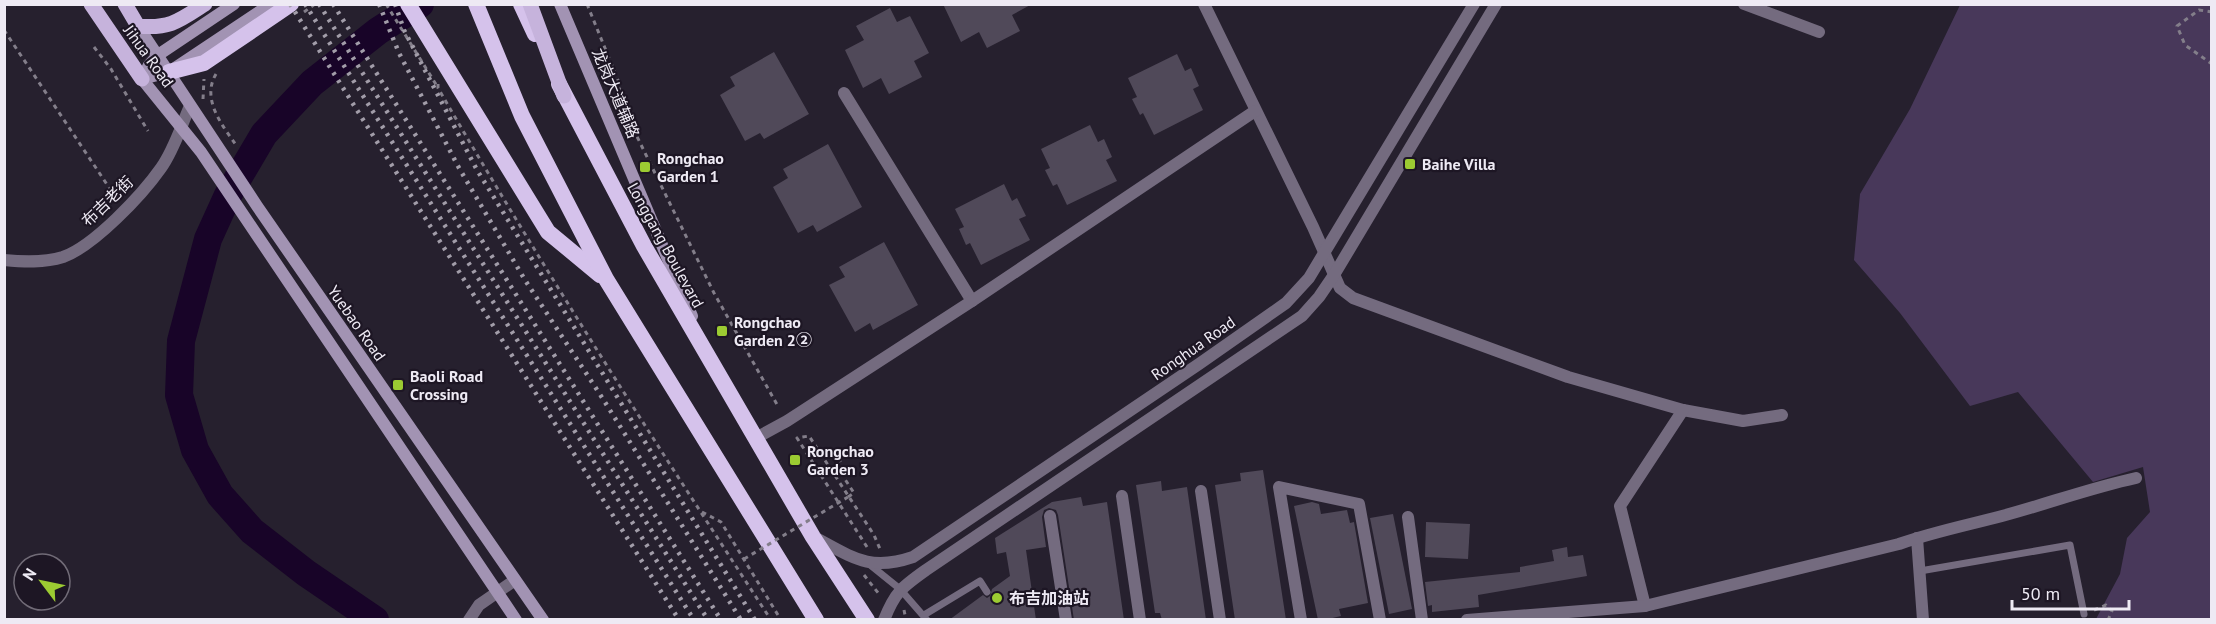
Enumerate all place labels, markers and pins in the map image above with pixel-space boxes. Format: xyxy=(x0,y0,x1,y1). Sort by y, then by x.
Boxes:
place label: Rongchao Garden 1 xyxy=(657,148,724,186)
place label: Baihe Villa xyxy=(1422,154,1495,174)
marker: Baihe Villa xyxy=(1403,157,1417,171)
marker: Rongchao Garden 1 xyxy=(638,160,652,174)
place label: Rongchao Garden 2② xyxy=(734,312,812,350)
marker: Rongchao Garden 2② xyxy=(715,324,729,338)
place label: Baoli Road Crossing xyxy=(410,366,483,404)
marker: Baoli Road Crossing xyxy=(391,378,405,392)
place label: Rongchao Garden 3 xyxy=(807,441,874,479)
marker: Rongchao Garden 3 xyxy=(788,453,802,467)
place label: 布吉加油站 xyxy=(1009,588,1089,608)
marker: 布吉加油站 xyxy=(990,591,1004,605)

